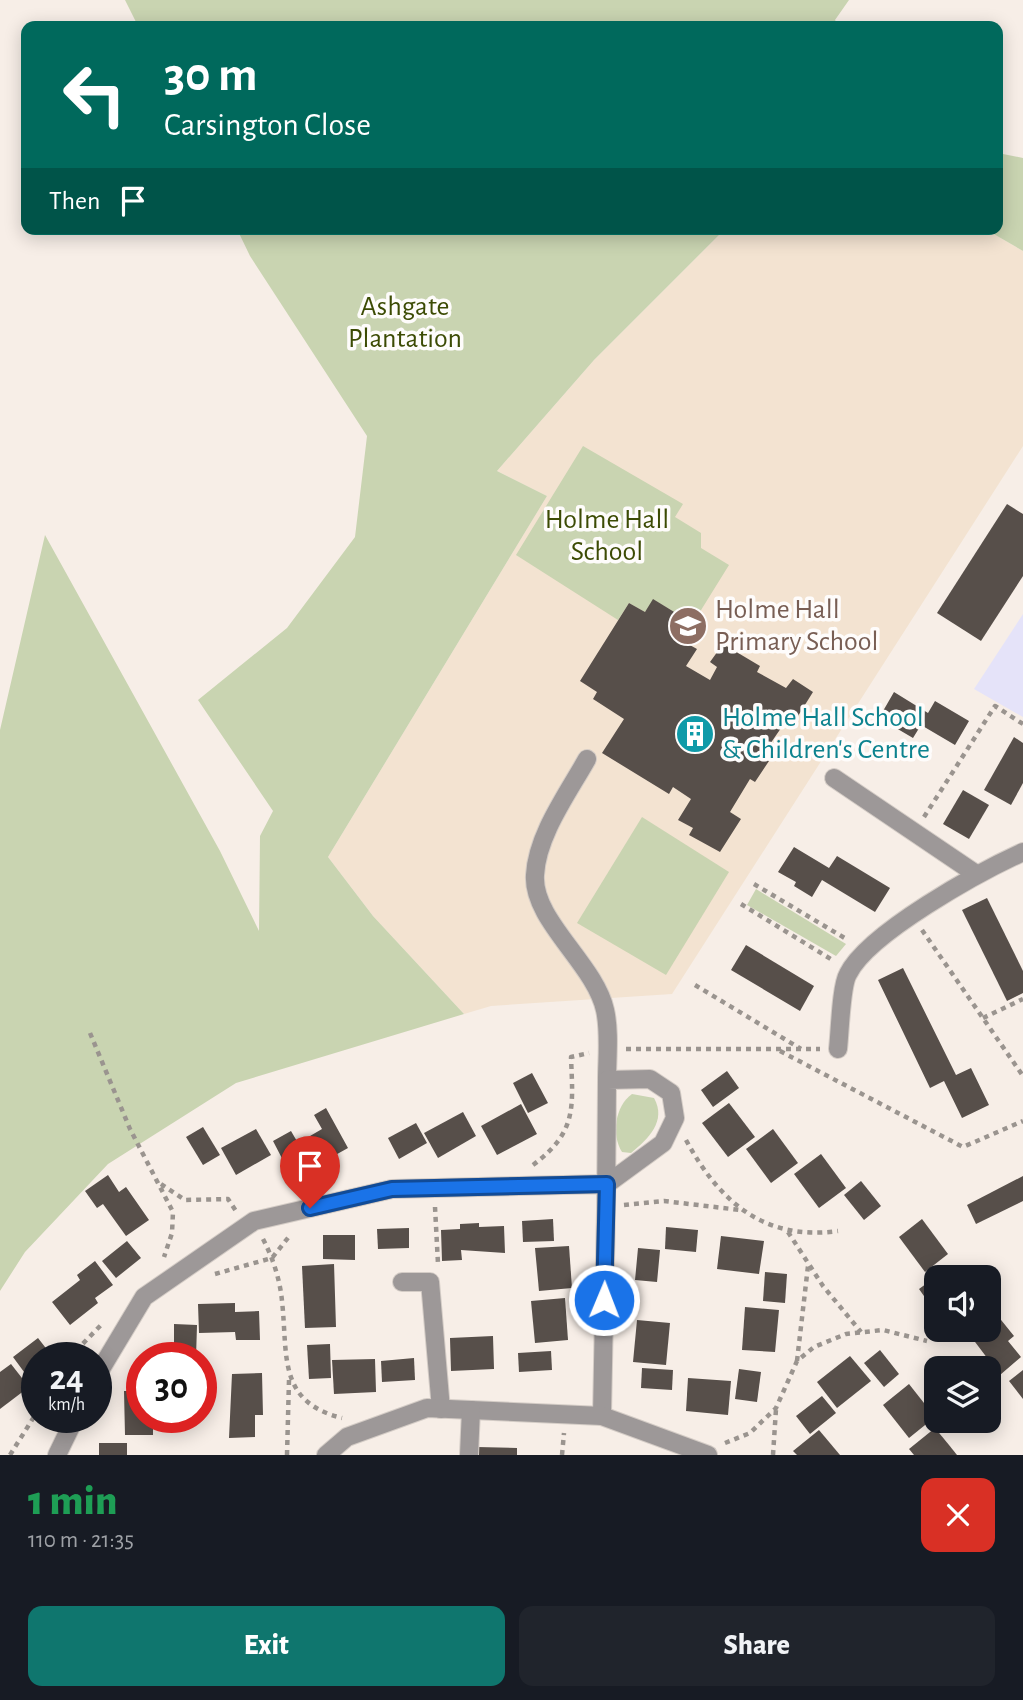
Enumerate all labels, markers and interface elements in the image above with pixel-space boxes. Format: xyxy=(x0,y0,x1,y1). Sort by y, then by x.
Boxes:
icon: left xyxy=(49,49,140,140)
text: 30 m xyxy=(164,51,258,100)
text: Carsington Close xyxy=(164,109,371,141)
icon: arrive xyxy=(114,182,152,220)
text: Then xyxy=(49,188,100,214)
park label: Ashgate Plantation xyxy=(348,293,462,353)
park label: Holme Hall School xyxy=(545,506,669,566)
place label: Holme Hall Primary School xyxy=(715,596,878,656)
school or university icon: Holme Hall Primary School xyxy=(667,605,709,647)
place label: Holme Hall School & Children's Centre xyxy=(722,704,930,764)
building icon: Holme Hall School & Children's Centre xyxy=(674,713,716,755)
pin xyxy=(280,1136,340,1208)
icon: arrive xyxy=(291,1147,329,1185)
position arrow xyxy=(567,1263,641,1337)
map controls xyxy=(924,1265,1001,1433)
button: sound xyxy=(924,1265,1001,1342)
speed limit sign: 30 xyxy=(126,1342,217,1433)
button: layers xyxy=(924,1356,1001,1433)
text: 24 xyxy=(49,1361,84,1396)
text: km/h xyxy=(48,1396,85,1414)
button: close xyxy=(921,1478,995,1552)
text: 1 min xyxy=(28,1480,117,1522)
text: 110 m · 21:35 xyxy=(28,1529,134,1552)
button: Exit xyxy=(28,1606,505,1686)
button: Share xyxy=(519,1606,995,1686)

